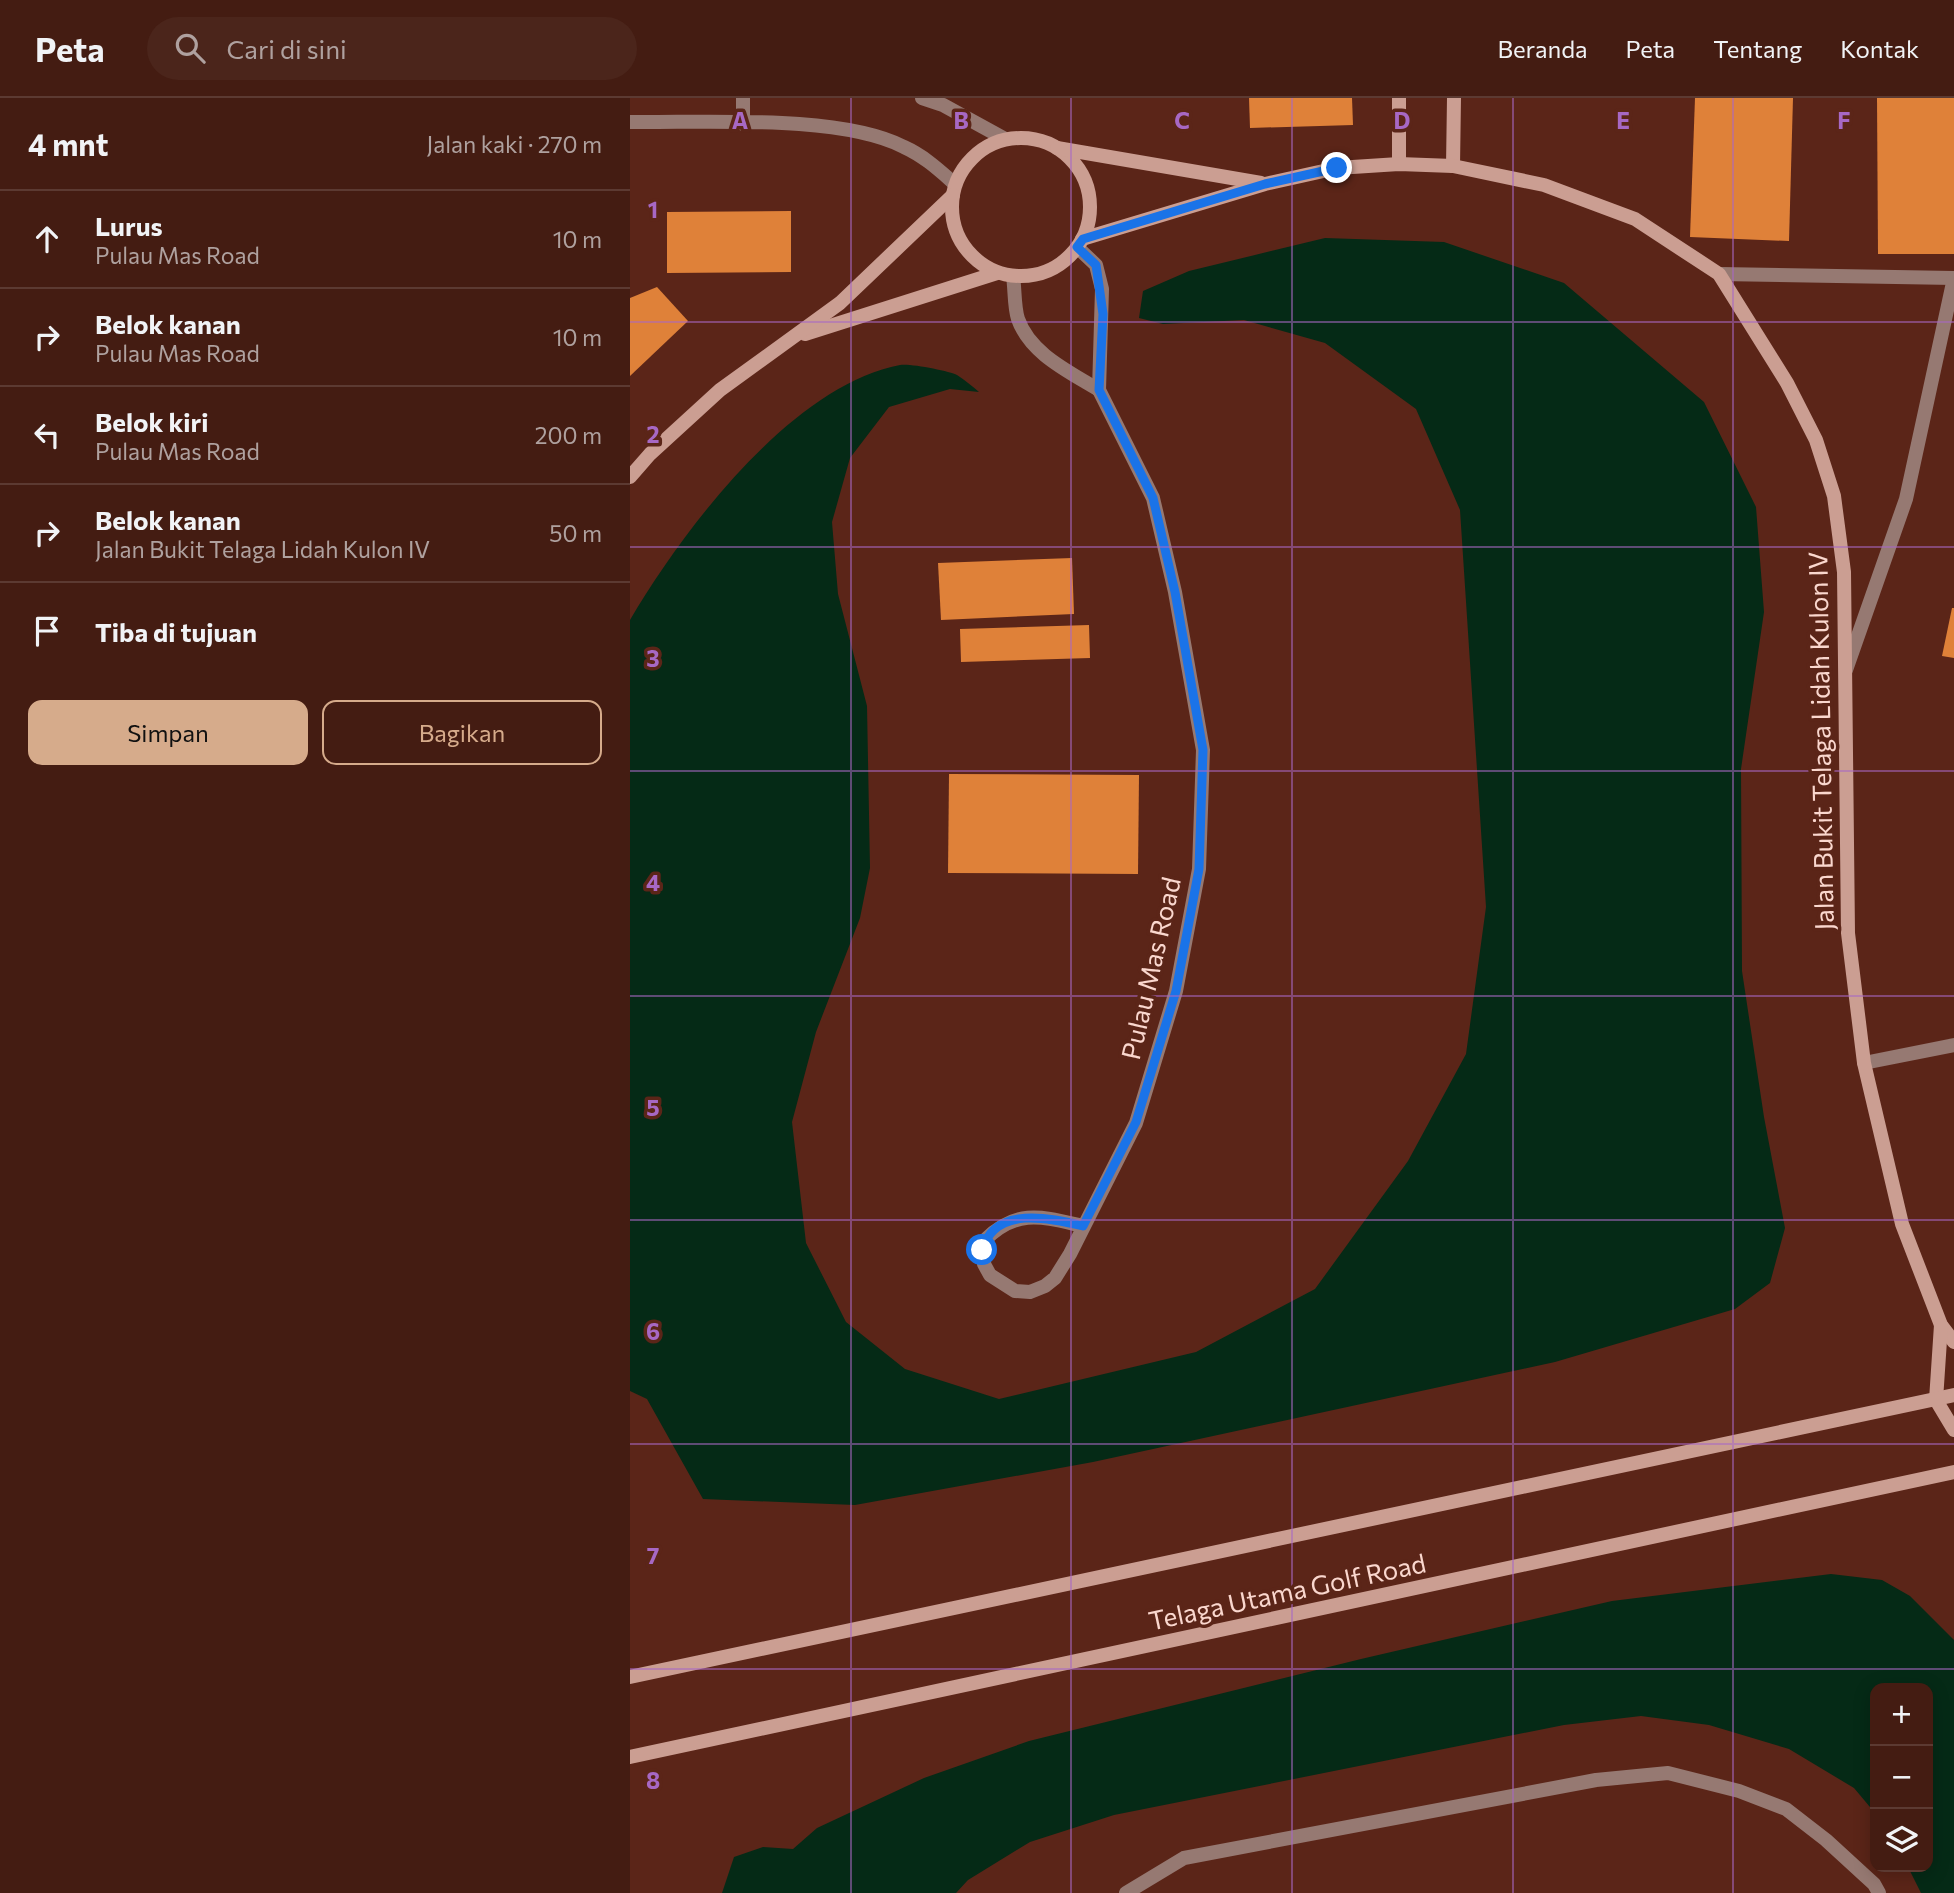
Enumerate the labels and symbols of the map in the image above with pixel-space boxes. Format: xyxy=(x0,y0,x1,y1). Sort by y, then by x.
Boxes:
text: A xyxy=(732,106,749,134)
text: B xyxy=(953,106,969,134)
text: C xyxy=(1174,106,1190,134)
text: D xyxy=(1394,106,1411,134)
text: E xyxy=(1616,106,1630,134)
text: F xyxy=(1837,106,1851,134)
route end xyxy=(1321,152,1352,183)
text: 1 xyxy=(648,195,658,223)
text: 2 xyxy=(646,420,660,448)
street label: Jalan Bukit Telaga Lidah Kulon IV xyxy=(1801,551,1839,931)
text: 3 xyxy=(646,644,660,672)
text: 4 xyxy=(646,868,660,896)
street label: Pulau Mas Road xyxy=(1114,874,1186,1062)
text: 5 xyxy=(646,1093,660,1121)
route start xyxy=(966,1234,997,1265)
text: 6 xyxy=(646,1317,660,1345)
text: 7 xyxy=(647,1541,659,1569)
street label: Telaga Utama Golf Road xyxy=(1145,1546,1429,1636)
text: 8 xyxy=(646,1766,660,1794)

